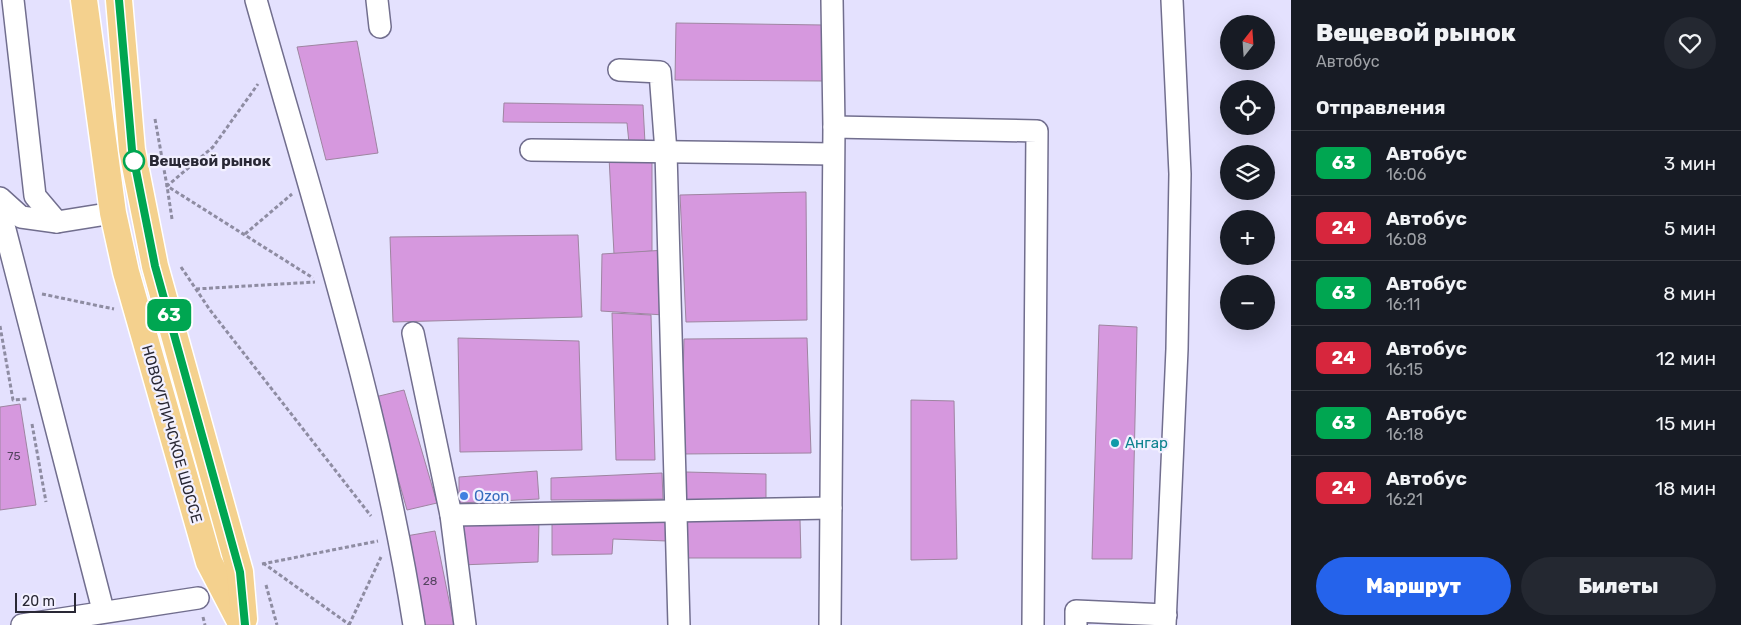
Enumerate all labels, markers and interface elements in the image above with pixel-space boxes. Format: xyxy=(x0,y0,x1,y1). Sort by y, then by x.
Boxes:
north arrow xyxy=(1220,15,1275,70)
map controls xyxy=(1220,15,1275,330)
button: heart xyxy=(1664,17,1716,69)
text: Вещевой рынок xyxy=(1316,19,1516,47)
text: Автобус xyxy=(1316,52,1380,71)
button: locate xyxy=(1220,80,1275,135)
text: Отправления xyxy=(1316,96,1446,119)
text: Автобус xyxy=(1386,142,1467,165)
button: layers xyxy=(1220,145,1275,200)
marker: Вещевой рынок xyxy=(123,150,145,172)
place label: Вещевой рынок xyxy=(149,152,271,170)
text: 63 xyxy=(1332,152,1355,174)
text: 3 мин xyxy=(1664,152,1716,175)
text: 16:06 xyxy=(1386,165,1426,184)
text: Автобус xyxy=(1386,207,1467,230)
button: + xyxy=(1220,210,1275,265)
text: 24 xyxy=(1332,217,1355,239)
text: 5 мин xyxy=(1664,217,1716,240)
text: 16:08 xyxy=(1386,230,1427,249)
text: Автобус xyxy=(1386,272,1467,295)
button: − xyxy=(1220,275,1275,330)
text: 63 xyxy=(1332,282,1355,304)
text: 8 мин xyxy=(1663,282,1716,305)
text: 16:11 xyxy=(1386,295,1420,314)
line badge: 63 xyxy=(146,299,192,331)
text: 63 xyxy=(157,304,181,326)
text: Автобус xyxy=(1386,337,1467,360)
street label: НОВОУГЛИЧСКОЕ ШОССЕ xyxy=(138,343,206,525)
text: 24 xyxy=(1332,347,1355,369)
text: 12 мин xyxy=(1656,347,1716,370)
text: 16:15 xyxy=(1386,360,1423,379)
text: Автобус xyxy=(1386,402,1467,425)
text: 63 xyxy=(1332,412,1355,434)
text: 15 мин xyxy=(1656,412,1716,435)
text: 16:18 xyxy=(1386,425,1424,444)
place label: Ангар xyxy=(1125,434,1168,452)
marker: Ангар xyxy=(1109,437,1121,449)
house number: 75 xyxy=(7,449,21,463)
text: Автобус xyxy=(1386,467,1467,490)
text: 24 xyxy=(1332,477,1355,499)
text: 18 мин xyxy=(1655,477,1716,500)
place label: Ozon xyxy=(474,487,509,505)
marker: Ozon xyxy=(458,490,470,502)
text: 16:21 xyxy=(1386,490,1423,509)
button: Маршрут xyxy=(1316,557,1511,615)
button: Билеты xyxy=(1521,557,1716,615)
house number: 28 xyxy=(423,574,437,588)
scale bar xyxy=(15,590,76,613)
text: 20 m xyxy=(22,593,55,610)

